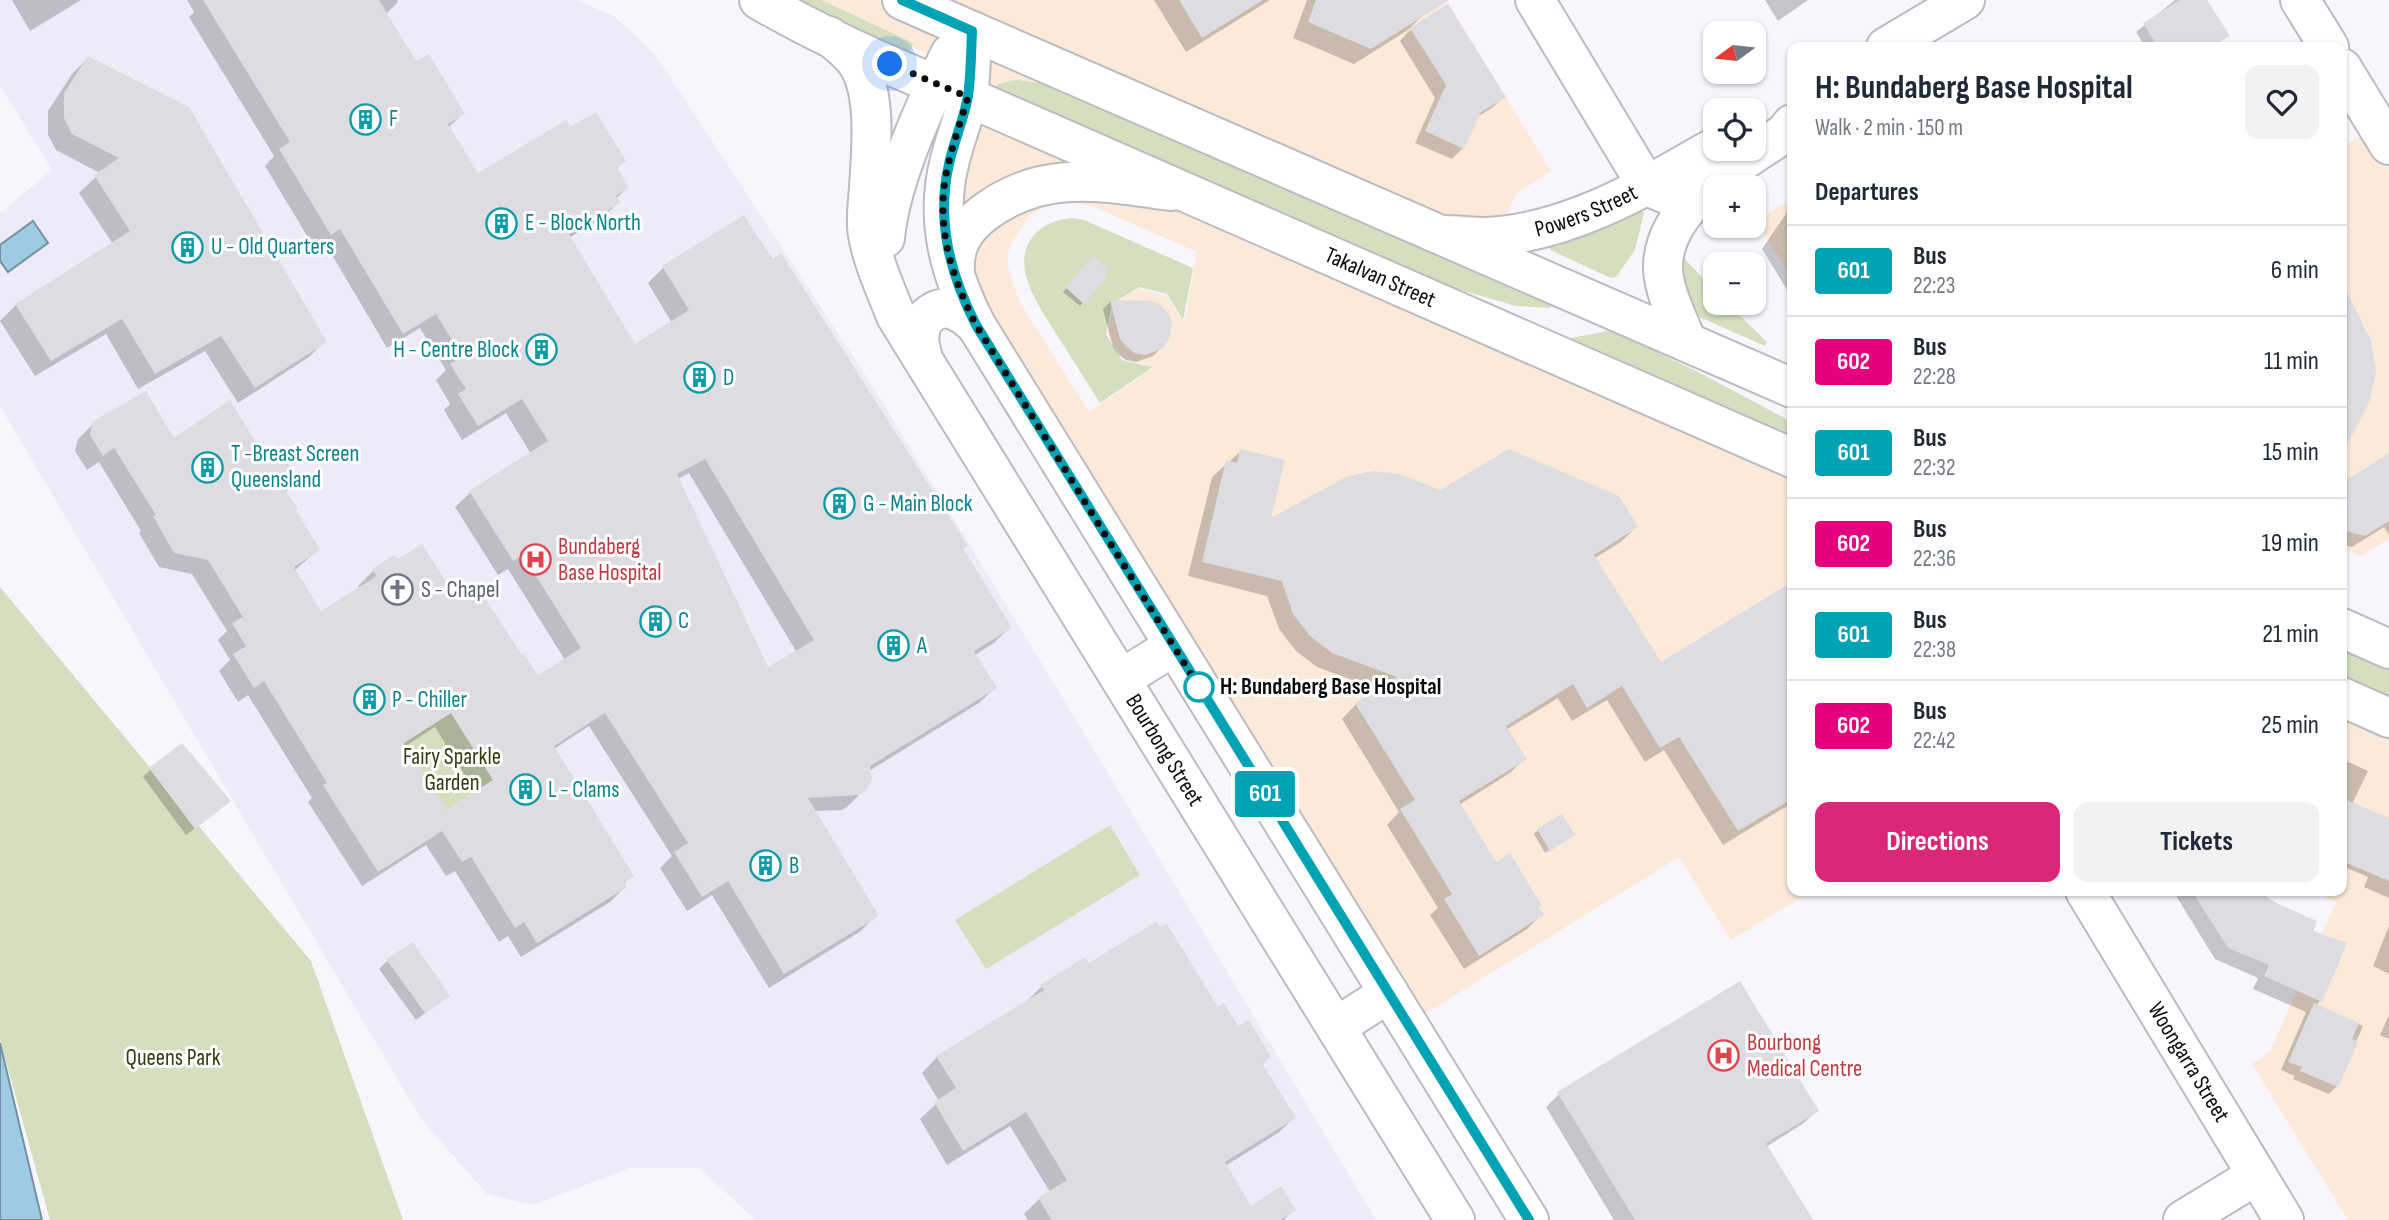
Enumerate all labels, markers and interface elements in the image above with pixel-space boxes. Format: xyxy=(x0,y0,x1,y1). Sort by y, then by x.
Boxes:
north arrow xyxy=(1703,21,1766,84)
map controls xyxy=(1703,21,1766,315)
your location xyxy=(872,46,907,81)
button: heart xyxy=(2245,65,2319,139)
text: H: Bundaberg Base Hospital xyxy=(1815,68,2133,108)
button: locate xyxy=(1703,98,1766,161)
building icon: F xyxy=(349,102,383,136)
place label: F xyxy=(389,105,398,133)
text: Walk · 2 min · 150 m xyxy=(1815,114,1963,142)
button: + xyxy=(1703,175,1766,238)
text: Departures xyxy=(1815,177,1919,208)
street label: Powers Street xyxy=(1532,179,1642,244)
building icon: E - Block North xyxy=(485,206,519,240)
place label: E - Block North xyxy=(525,209,641,237)
building icon: U - Old Quarters xyxy=(171,230,205,264)
place label: U - Old Quarters xyxy=(211,233,334,261)
street label: Takalvan Street xyxy=(1320,241,1440,314)
text: Bus xyxy=(1913,241,1947,272)
button: − xyxy=(1703,252,1766,315)
text: 6 min xyxy=(2271,255,2319,286)
text: 601 xyxy=(1837,256,1870,285)
text: 22:23 xyxy=(1913,272,1955,300)
text: Bus xyxy=(1913,332,1947,363)
building icon: H - Centre Block xyxy=(525,333,559,367)
place label: H - Centre Block xyxy=(393,336,519,364)
text: 11 min xyxy=(2264,346,2319,377)
text: 602 xyxy=(1837,347,1870,376)
building icon: D xyxy=(683,361,717,395)
text: 22:28 xyxy=(1913,363,1956,391)
place label: D xyxy=(723,364,734,392)
text: Bus xyxy=(1913,423,1947,454)
text: 15 min xyxy=(2263,437,2319,468)
text: 601 xyxy=(1837,438,1870,467)
place label: T -Breast Screen Queensland xyxy=(231,440,359,494)
building icon: T -Breast Screen Queensland xyxy=(191,450,225,484)
text: 22:32 xyxy=(1913,454,1955,482)
building icon: G - Main Block xyxy=(823,487,857,521)
place label: G - Main Block xyxy=(863,490,973,518)
text: Bus xyxy=(1913,514,1947,545)
text: 19 min xyxy=(2262,528,2319,559)
text: 602 xyxy=(1837,529,1870,558)
place label: Bundaberg Base Hospital xyxy=(558,533,662,587)
hospital icon: Bundaberg Base Hospital xyxy=(518,543,552,577)
text: 22:36 xyxy=(1913,545,1956,573)
church icon: S - Chapel xyxy=(381,573,415,607)
place label: S - Chapel xyxy=(421,576,500,604)
building icon: C xyxy=(638,604,672,638)
text: Bus xyxy=(1913,605,1947,636)
place label: C xyxy=(678,607,689,635)
text: 21 min xyxy=(2262,619,2319,650)
text: 601 xyxy=(1837,620,1870,649)
building icon: A xyxy=(877,629,911,663)
place label: A xyxy=(916,632,927,660)
text: 22:38 xyxy=(1913,636,1956,664)
marker: H: Bundaberg Base Hospital xyxy=(1184,672,1214,702)
place label: H: Bundaberg Base Hospital xyxy=(1220,673,1441,701)
building icon: P - Chiller xyxy=(352,683,386,717)
place label: P - Chiller xyxy=(392,686,468,714)
street label: Bourbong Street xyxy=(1119,689,1210,811)
text: Bus xyxy=(1913,696,1947,727)
text: 25 min xyxy=(2261,710,2319,741)
text: 602 xyxy=(1837,711,1870,740)
text: 22:42 xyxy=(1913,727,1956,755)
park label: Fairy Sparkle Garden xyxy=(403,743,501,797)
line badge: 601 xyxy=(1225,771,1305,817)
building icon: L - Clams xyxy=(508,773,542,807)
place label: L - Clams xyxy=(548,776,620,804)
text: 601 xyxy=(1249,779,1281,808)
button: Directions xyxy=(1815,802,2060,882)
button: Tickets xyxy=(2074,802,2319,882)
building icon: B xyxy=(749,849,783,883)
place label: B xyxy=(789,852,799,880)
street label: Woongarra Street xyxy=(2142,997,2235,1127)
place label: Bourbong Medical Centre xyxy=(1747,1029,1862,1083)
hospital icon: Bourbong Medical Centre xyxy=(1707,1039,1741,1073)
park label: Queens Park xyxy=(126,1044,221,1072)

